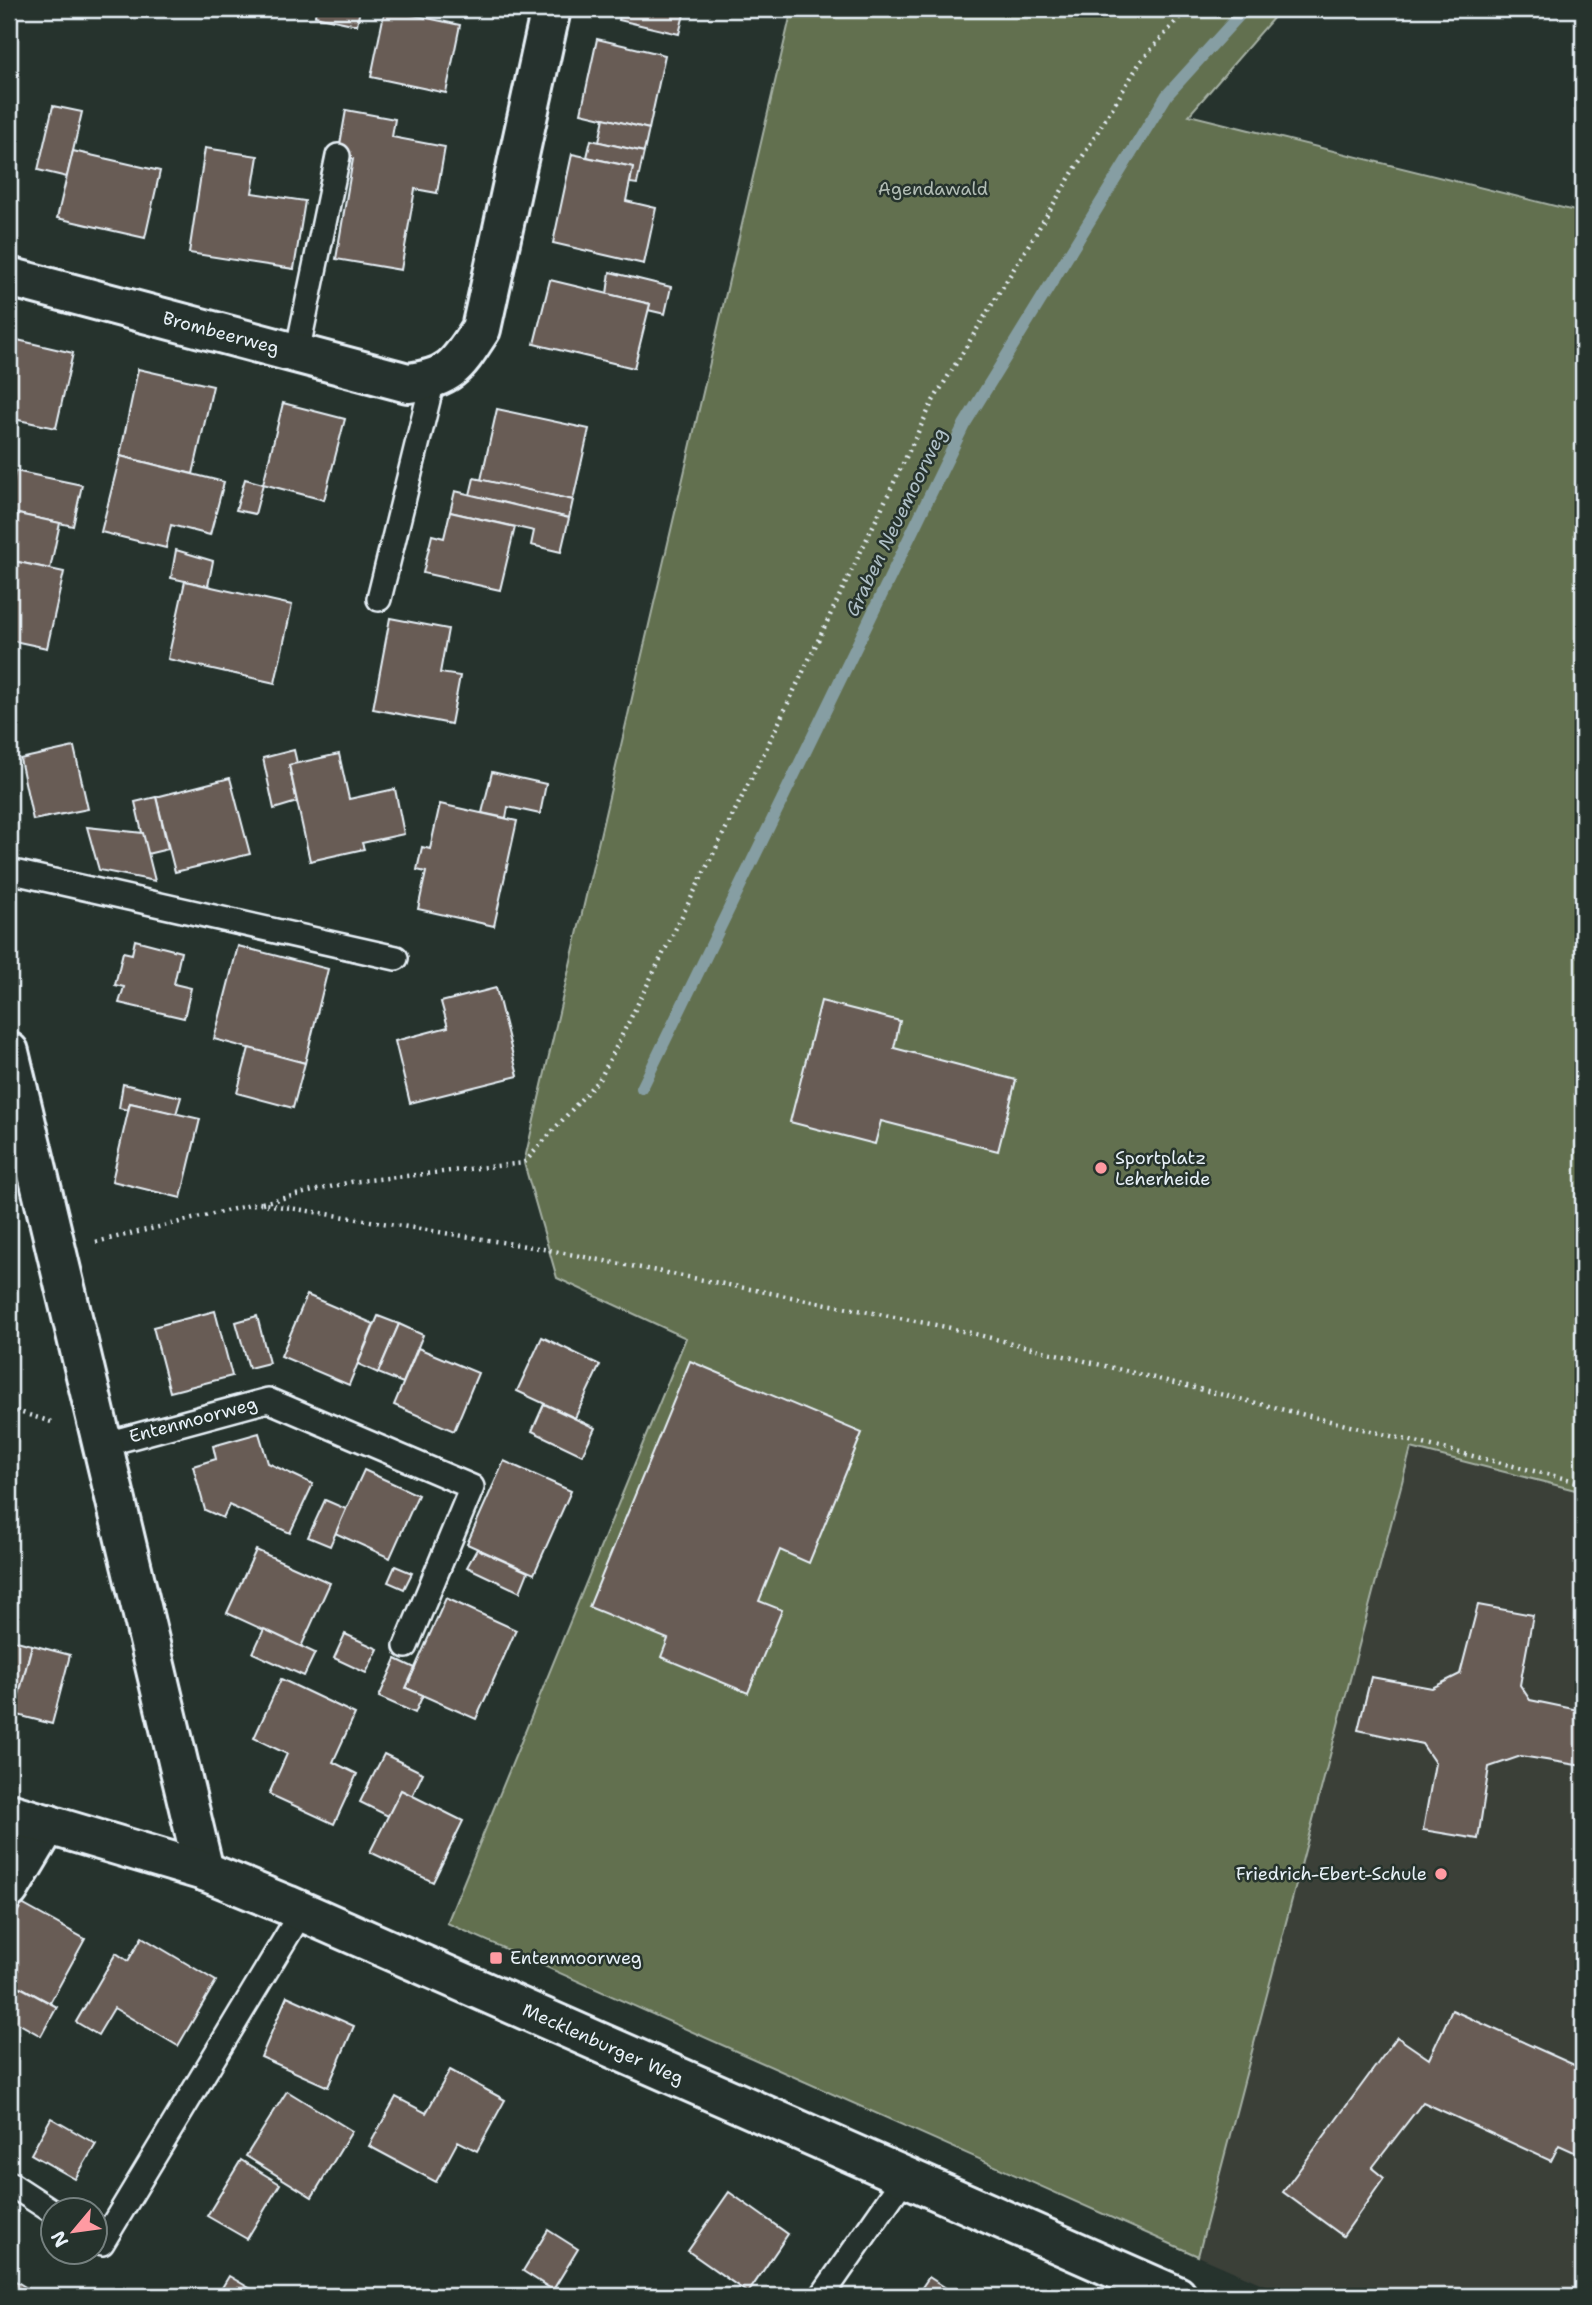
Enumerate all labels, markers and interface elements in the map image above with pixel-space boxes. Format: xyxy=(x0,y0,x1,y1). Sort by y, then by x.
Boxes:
park label: Agendawald xyxy=(878,177,988,201)
street label: Brombeerweg xyxy=(160,306,282,360)
water label: Graben Neuemoorweg xyxy=(839,424,953,620)
place label: Sportplatz Leherheide xyxy=(1115,1146,1210,1191)
marker: Sportplatz Leherheide xyxy=(1093,1160,1109,1176)
street label: Entenmoorweg xyxy=(126,1391,260,1449)
place label: Friedrich-Ebert-Schule xyxy=(1236,1862,1427,1886)
marker: Friedrich-Ebert-Schule xyxy=(1433,1866,1449,1882)
place label: Entenmoorweg xyxy=(510,1946,642,1970)
marker: Entenmoorweg xyxy=(488,1950,504,1966)
street label: Mecklenburger Weg xyxy=(519,1998,687,2090)
north arrow xyxy=(38,2196,108,2266)
text: N xyxy=(45,2226,74,2252)

